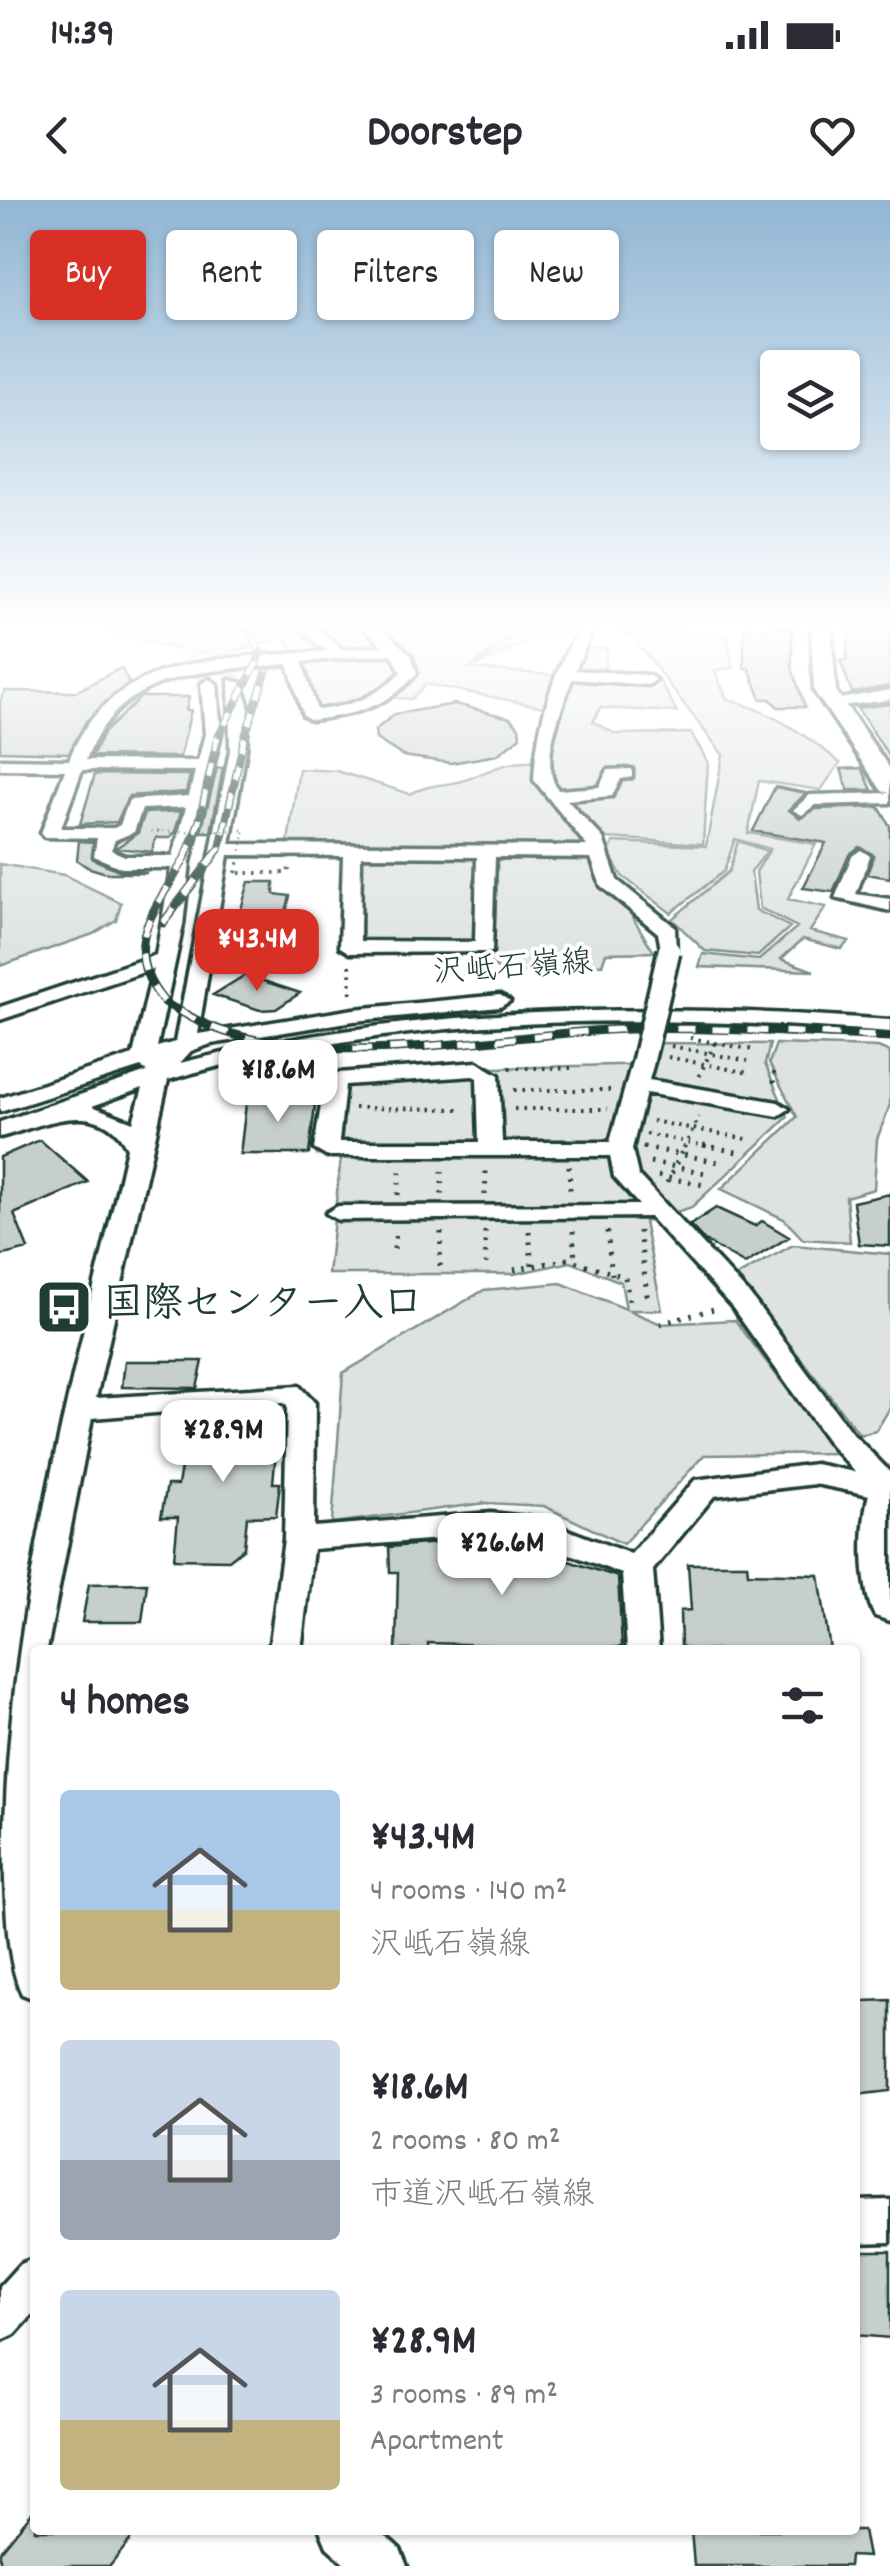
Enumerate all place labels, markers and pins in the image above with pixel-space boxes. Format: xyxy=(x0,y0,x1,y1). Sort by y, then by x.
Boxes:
pin: ¥43.4M xyxy=(176,909,338,994)
pin: ¥18.6M xyxy=(197,1040,359,1125)
bus stop icon: 国際センター入口 xyxy=(34,1277,94,1337)
place label: 国際センター入口 xyxy=(103,1279,423,1336)
pin: ¥28.9M xyxy=(142,1400,304,1485)
pin: ¥26.6M xyxy=(421,1513,583,1598)

